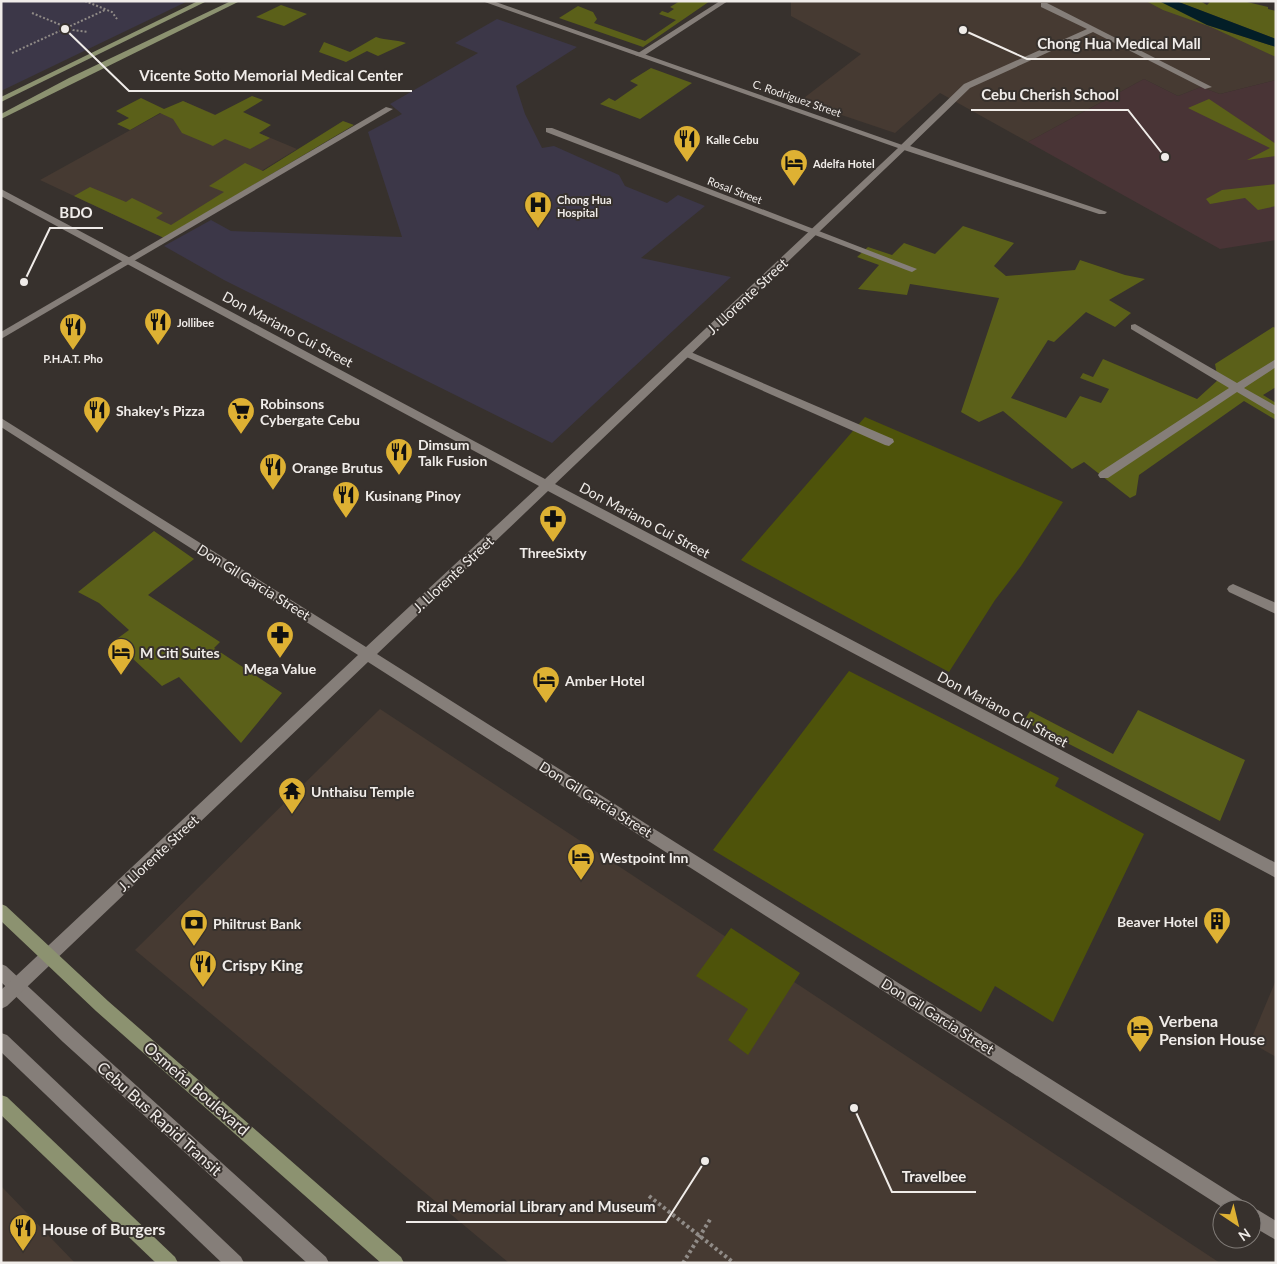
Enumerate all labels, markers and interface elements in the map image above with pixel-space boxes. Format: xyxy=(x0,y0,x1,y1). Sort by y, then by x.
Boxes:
callout: Chong Hua Medical Mall xyxy=(1027,29,1210,59)
text: Chong Hua Medical Mall xyxy=(1037,34,1201,52)
callout: Vicente Sotto Memorial Medical Center xyxy=(129,61,412,91)
text: Vicente Sotto Memorial Medical Center xyxy=(138,66,403,84)
street label: C. Rodriguez Street xyxy=(751,77,843,119)
callout: Cebu Cherish School xyxy=(971,80,1128,110)
text: Cebu Cherish School xyxy=(981,85,1119,103)
restaurant icon: Kalle Cebu xyxy=(672,124,702,163)
place label: Kalle Cebu xyxy=(706,133,759,146)
hotel icon: Adelfa Hotel xyxy=(779,148,809,187)
place label: Adelfa Hotel xyxy=(812,157,875,170)
street label: Rosal Street xyxy=(706,174,764,206)
hospital icon: Chong Hua Hospital xyxy=(523,190,553,229)
place label: Chong Hua Hospital xyxy=(557,193,612,219)
callout: BDO xyxy=(50,198,103,228)
text: BDO xyxy=(59,203,93,221)
street label: J. Llorente Street xyxy=(703,254,791,338)
street label: Don Mariano Cui Street xyxy=(220,287,356,371)
restaurant icon: Jollibee xyxy=(143,307,173,346)
restaurant icon: P.H.A.T. Pho xyxy=(58,312,88,351)
place label: Jollibee xyxy=(177,316,214,329)
place label: P.H.A.T. Pho xyxy=(43,352,103,365)
restaurant icon: Shakey's Pizza xyxy=(82,395,112,434)
place label: Robinsons Cybergate Cebu xyxy=(260,395,360,428)
supermarket icon: Robinsons Cybergate Cebu xyxy=(226,396,256,435)
place label: Shakey's Pizza xyxy=(116,402,205,419)
place label: Dimsum Talk Fusion xyxy=(418,436,487,469)
restaurant icon: Dimsum Talk Fusion xyxy=(384,437,414,476)
restaurant icon: Orange Brutus xyxy=(258,452,288,491)
place label: Orange Brutus xyxy=(292,459,383,476)
street label: Don Mariano Cui Street xyxy=(577,478,713,562)
restaurant icon: Kusinang Pinoy xyxy=(331,480,361,519)
place label: Kusinang Pinoy xyxy=(365,487,461,504)
pharmacy icon: ThreeSixty xyxy=(538,504,568,543)
street label: J. Llorente Street xyxy=(409,532,497,616)
street label: Don Gil Garcia Street xyxy=(194,540,314,624)
place label: ThreeSixty xyxy=(519,544,587,561)
pharmacy icon: Mega Value xyxy=(265,620,295,659)
hotel icon: M Citi Suites xyxy=(106,637,136,676)
place label: M Citi Suites xyxy=(140,644,220,661)
place label: Mega Value xyxy=(244,660,317,677)
hotel icon: Amber Hotel xyxy=(531,665,561,704)
street label: Don Mariano Cui Street xyxy=(935,667,1071,751)
place label: Amber Hotel xyxy=(564,672,645,689)
street label: Don Gil Garcia Street xyxy=(536,757,656,841)
temple icon: Unthaisu Temple xyxy=(277,776,307,815)
place label: Unthaisu Temple xyxy=(311,783,415,800)
street label: J. Llorente Street xyxy=(114,811,202,895)
hotel icon: Westpoint Inn xyxy=(566,842,596,881)
place label: Westpoint Inn xyxy=(600,849,689,866)
building icon: Beaver Hotel xyxy=(1202,906,1232,945)
bank icon: Philtrust Bank xyxy=(179,908,209,947)
place label: Beaver Hotel xyxy=(1117,913,1198,930)
place label: Philtrust Bank xyxy=(213,915,302,932)
restaurant icon: Crispy King xyxy=(188,949,218,988)
place label: Crispy King xyxy=(222,955,303,974)
street label: Don Gil Garcia Street xyxy=(878,974,998,1058)
place label: Verbena Pension House xyxy=(1158,1011,1266,1048)
hotel icon: Verbena Pension House xyxy=(1125,1014,1155,1053)
street label: Osmeña Boulevard xyxy=(141,1037,253,1139)
street label: Cebu Bus Rapid Transit xyxy=(94,1057,226,1179)
callout: Travelbee xyxy=(892,1162,976,1192)
text: Travelbee xyxy=(902,1167,966,1185)
callout: Rizal Memorial Library and Museum xyxy=(406,1192,666,1222)
text: Rizal Memorial Library and Museum xyxy=(416,1197,656,1215)
north arrow xyxy=(1212,1199,1262,1249)
restaurant icon: House of Burgers xyxy=(8,1213,38,1252)
place label: House of Burgers xyxy=(42,1219,165,1238)
text: N xyxy=(1235,1225,1254,1245)

